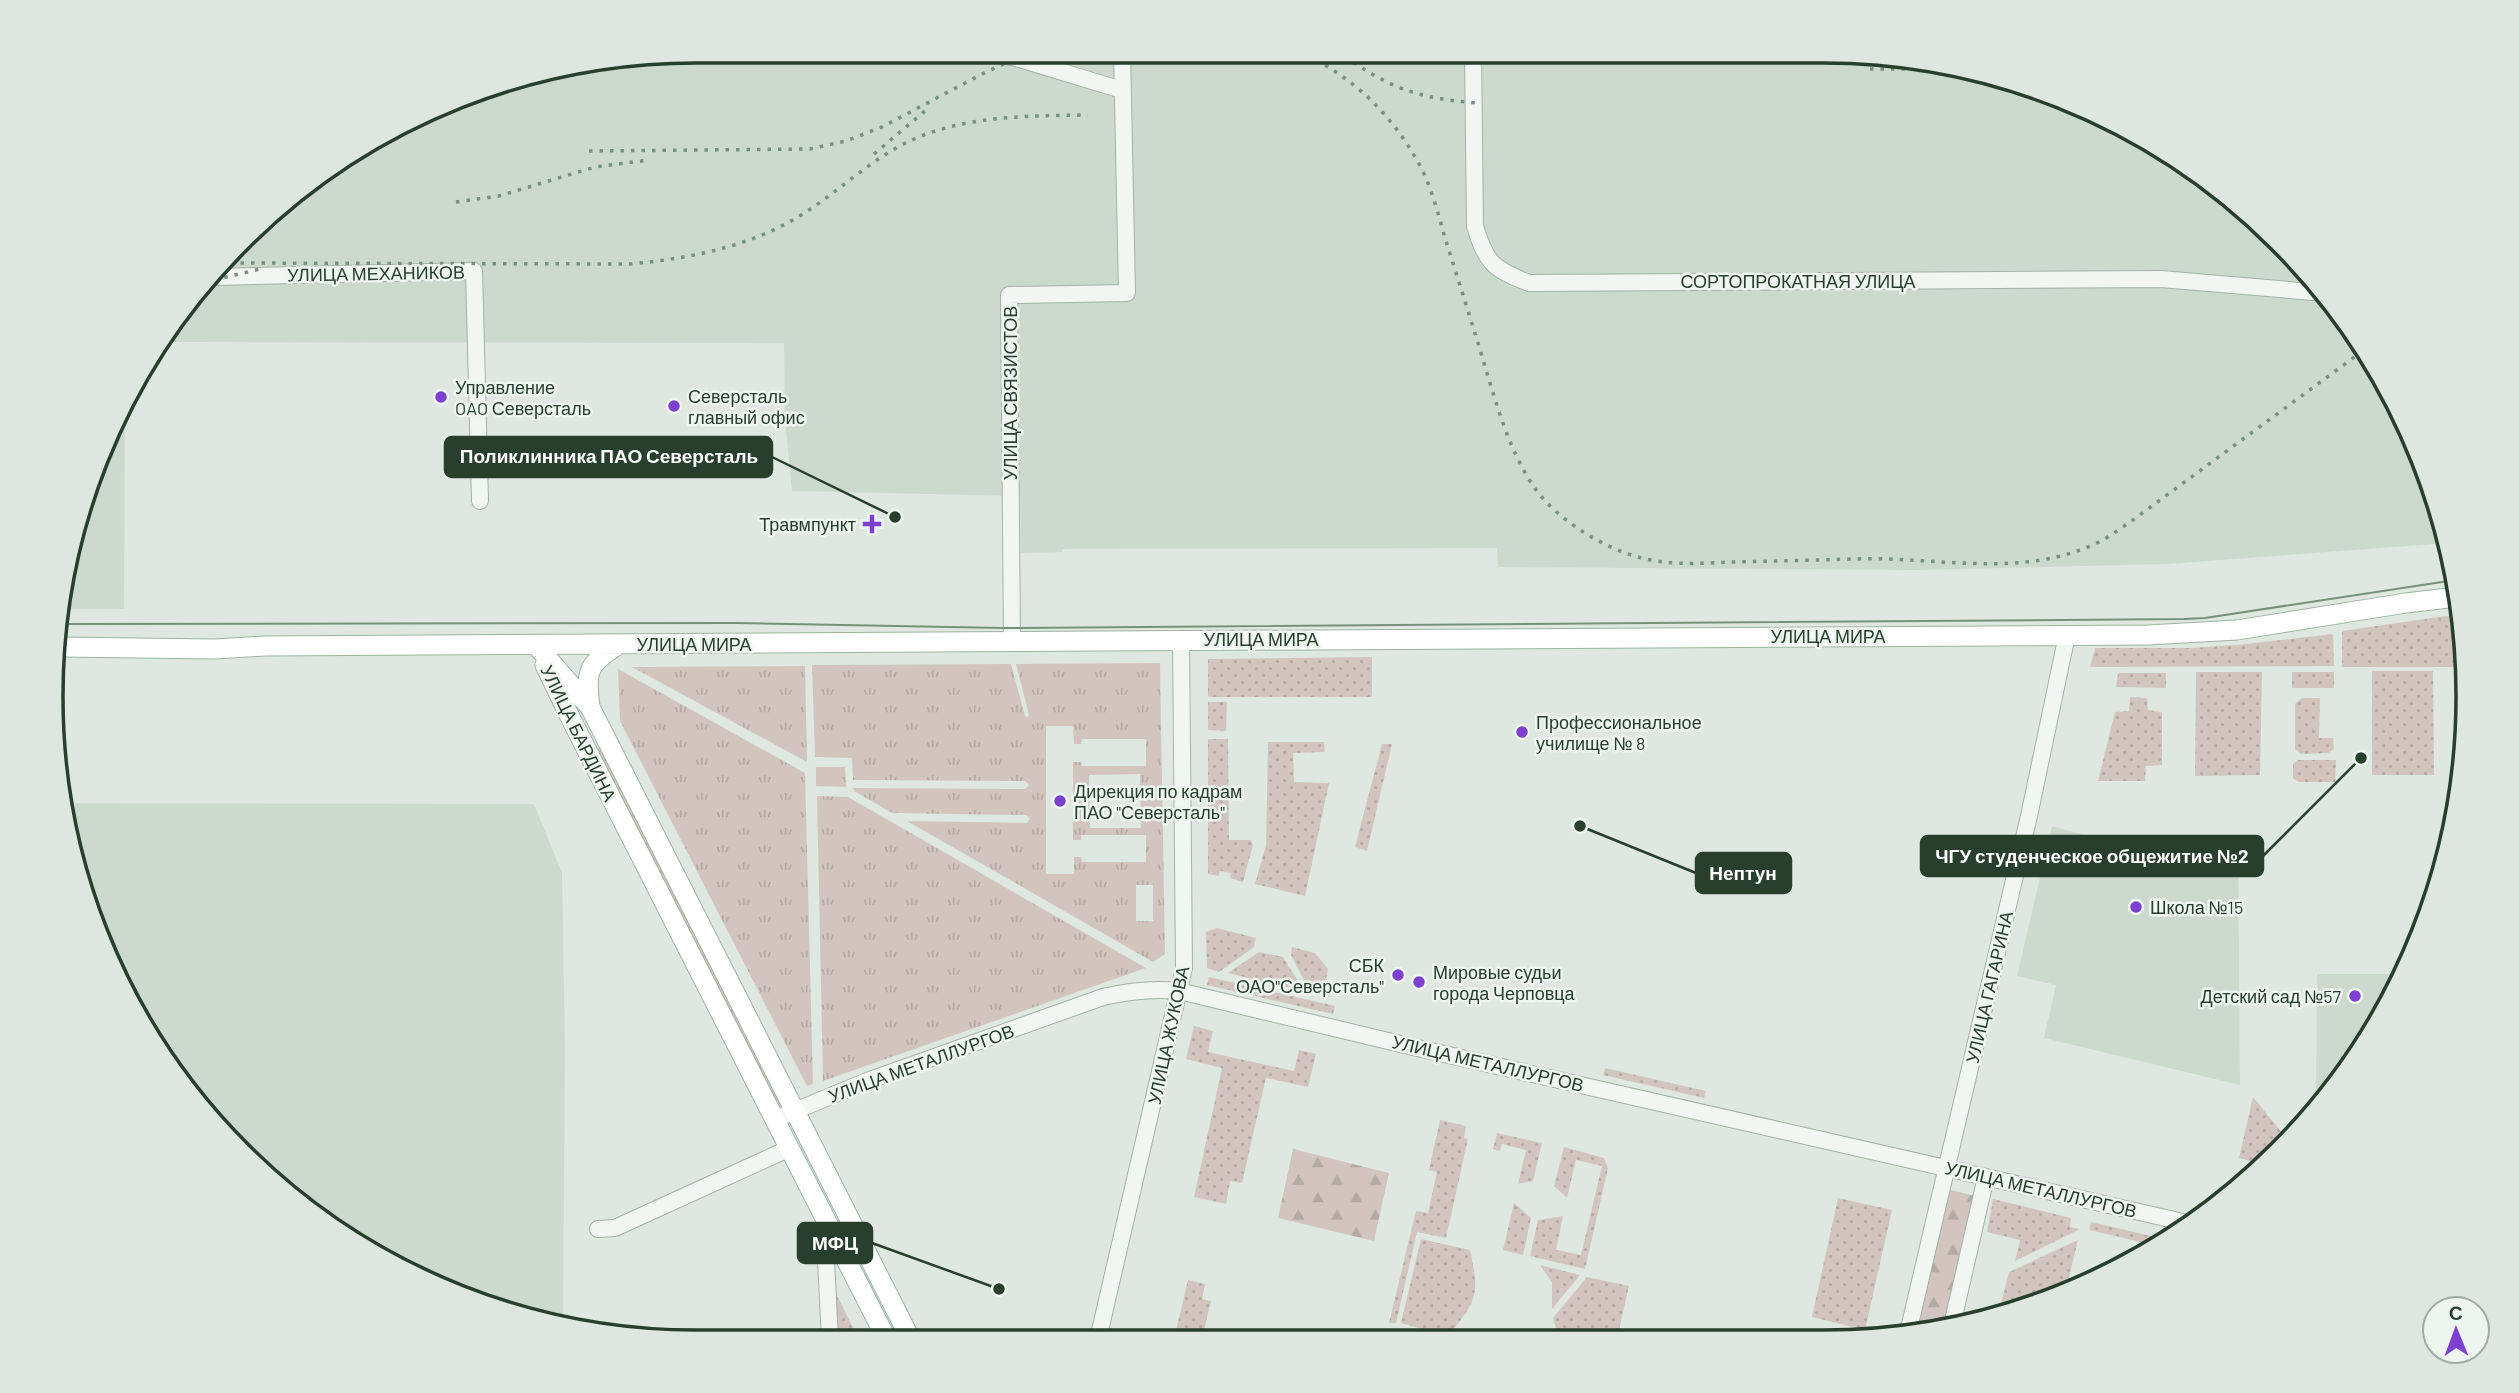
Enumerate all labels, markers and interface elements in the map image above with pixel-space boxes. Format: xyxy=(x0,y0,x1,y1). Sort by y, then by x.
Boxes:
street label: УЛИЦА МЕХАНИКОВ xyxy=(287,260,465,286)
street label: СОРТОПРОКАТНАЯ УЛИЦА xyxy=(1680,270,1916,292)
street label: УЛИЦА СВЯЗИСТОВ xyxy=(999,306,1021,480)
place label: Управление OAO Северсталь xyxy=(455,376,591,419)
place label: Северсталь главный офис xyxy=(688,385,805,428)
marker: Управление OAO Северсталь xyxy=(433,389,449,405)
marker: Северсталь главный офис xyxy=(666,398,682,414)
callout: Поликлинника ПАО Северсталь xyxy=(445,437,772,477)
text: Поликлинника ПАО Северсталь xyxy=(460,444,758,467)
place label: Травмпункт xyxy=(759,513,856,535)
marker: Травмпункт xyxy=(862,514,882,534)
street label: УЛИЦА МИРА xyxy=(1770,625,1886,647)
street label: УЛИЦА МИРА xyxy=(1203,628,1319,650)
street label: УЛИЦА МИРА xyxy=(636,633,752,655)
street label: УЛИЦА БАРДИНА xyxy=(536,661,622,805)
place label: Профессиональное училище № 8 xyxy=(1536,711,1702,754)
marker: Профессиональное училище № 8 xyxy=(1514,724,1530,740)
place label: Дирекция по кадрам ПАО "Северсталь" xyxy=(1074,780,1242,823)
marker: Дирекция по кадрам ПАО "Северсталь" xyxy=(1052,793,1068,809)
callout: ЧГУ студенческое общежитие №2 xyxy=(1921,836,2263,876)
text: ЧГУ студенческое общежитие №2 xyxy=(1935,844,2249,867)
callout: Нептун xyxy=(1696,853,1791,893)
text: Нептун xyxy=(1709,861,1777,884)
place label: Школа №15 xyxy=(2150,896,2243,918)
marker: Школа №15 xyxy=(2128,899,2144,915)
street label: УЛИЦА ГАГАРИНА xyxy=(1961,909,2017,1065)
place label: СБК ОАО"Северсталь" xyxy=(1236,954,1385,997)
place label: Мировые судьи города Черповца xyxy=(1433,961,1576,1004)
street label: УЛИЦА ЖУКОВА xyxy=(1143,964,1193,1106)
marker: СБК ОАО"Северсталь" xyxy=(1390,967,1406,983)
marker: Мировые судьи города Черповца xyxy=(1411,974,1427,990)
place label: Детский сад №57 xyxy=(2201,985,2341,1007)
marker: Детский сад №57 xyxy=(2347,988,2363,1004)
street label: УЛИЦА МЕТАЛЛУРГОВ xyxy=(825,1019,1017,1107)
street label: УЛИЦА МЕТАЛЛУРГОВ xyxy=(1390,1030,1586,1096)
street label: УЛИЦА МЕТАЛЛУРГОВ xyxy=(1943,1156,2139,1222)
callout: МФЦ xyxy=(798,1223,872,1263)
text: МФЦ xyxy=(812,1231,858,1254)
north arrow xyxy=(2421,1295,2491,1365)
text: С xyxy=(2449,1301,2463,1324)

